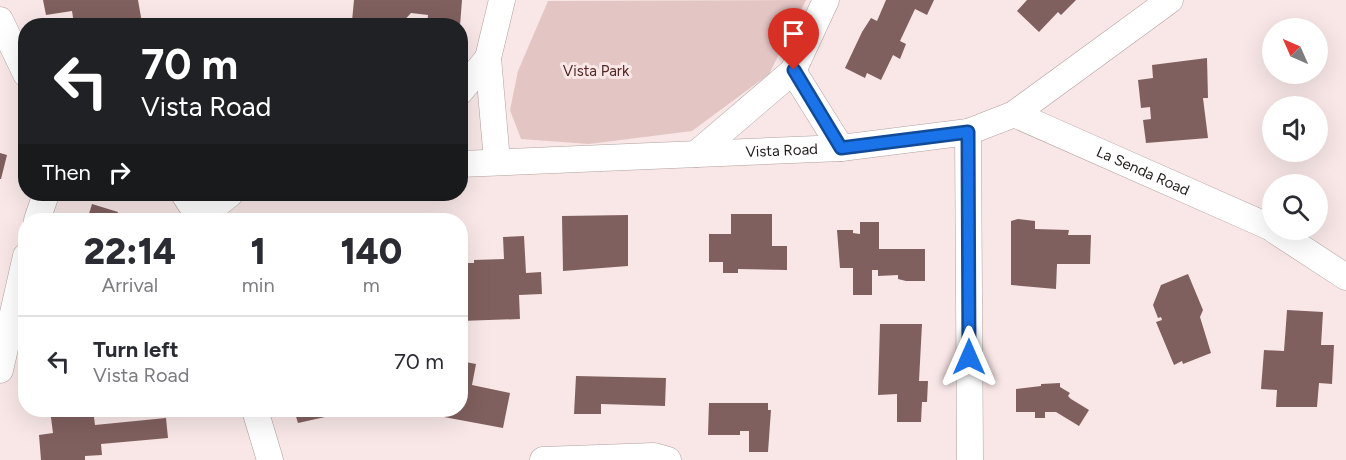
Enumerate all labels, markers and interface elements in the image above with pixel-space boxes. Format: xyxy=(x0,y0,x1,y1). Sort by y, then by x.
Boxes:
pin xyxy=(768,8,819,70)
icon: arrive xyxy=(777,17,810,50)
north arrow xyxy=(1262,18,1328,84)
map controls xyxy=(1262,18,1328,240)
text: 70 m xyxy=(141,39,238,90)
icon: left xyxy=(42,42,120,120)
park label: Vista Park xyxy=(563,62,630,80)
text: Vista Road xyxy=(141,90,271,123)
button: sound xyxy=(1262,96,1328,162)
street label: Vista Road xyxy=(745,140,818,161)
street label: La Senda Road xyxy=(1094,143,1192,199)
icon: right xyxy=(103,156,136,189)
text: Then xyxy=(42,159,91,186)
button: search xyxy=(1262,174,1328,240)
text: 22:14 xyxy=(84,230,176,273)
text: 1 xyxy=(251,230,266,273)
text: 140 xyxy=(340,230,402,273)
text: Arrival xyxy=(102,273,158,297)
text: min xyxy=(242,273,275,297)
text: m xyxy=(363,273,380,297)
position arrow xyxy=(937,325,1001,389)
text: Turn left xyxy=(93,336,179,363)
icon: left xyxy=(42,345,75,378)
text: 70 m xyxy=(394,348,444,375)
text: Vista Road xyxy=(93,363,190,387)

